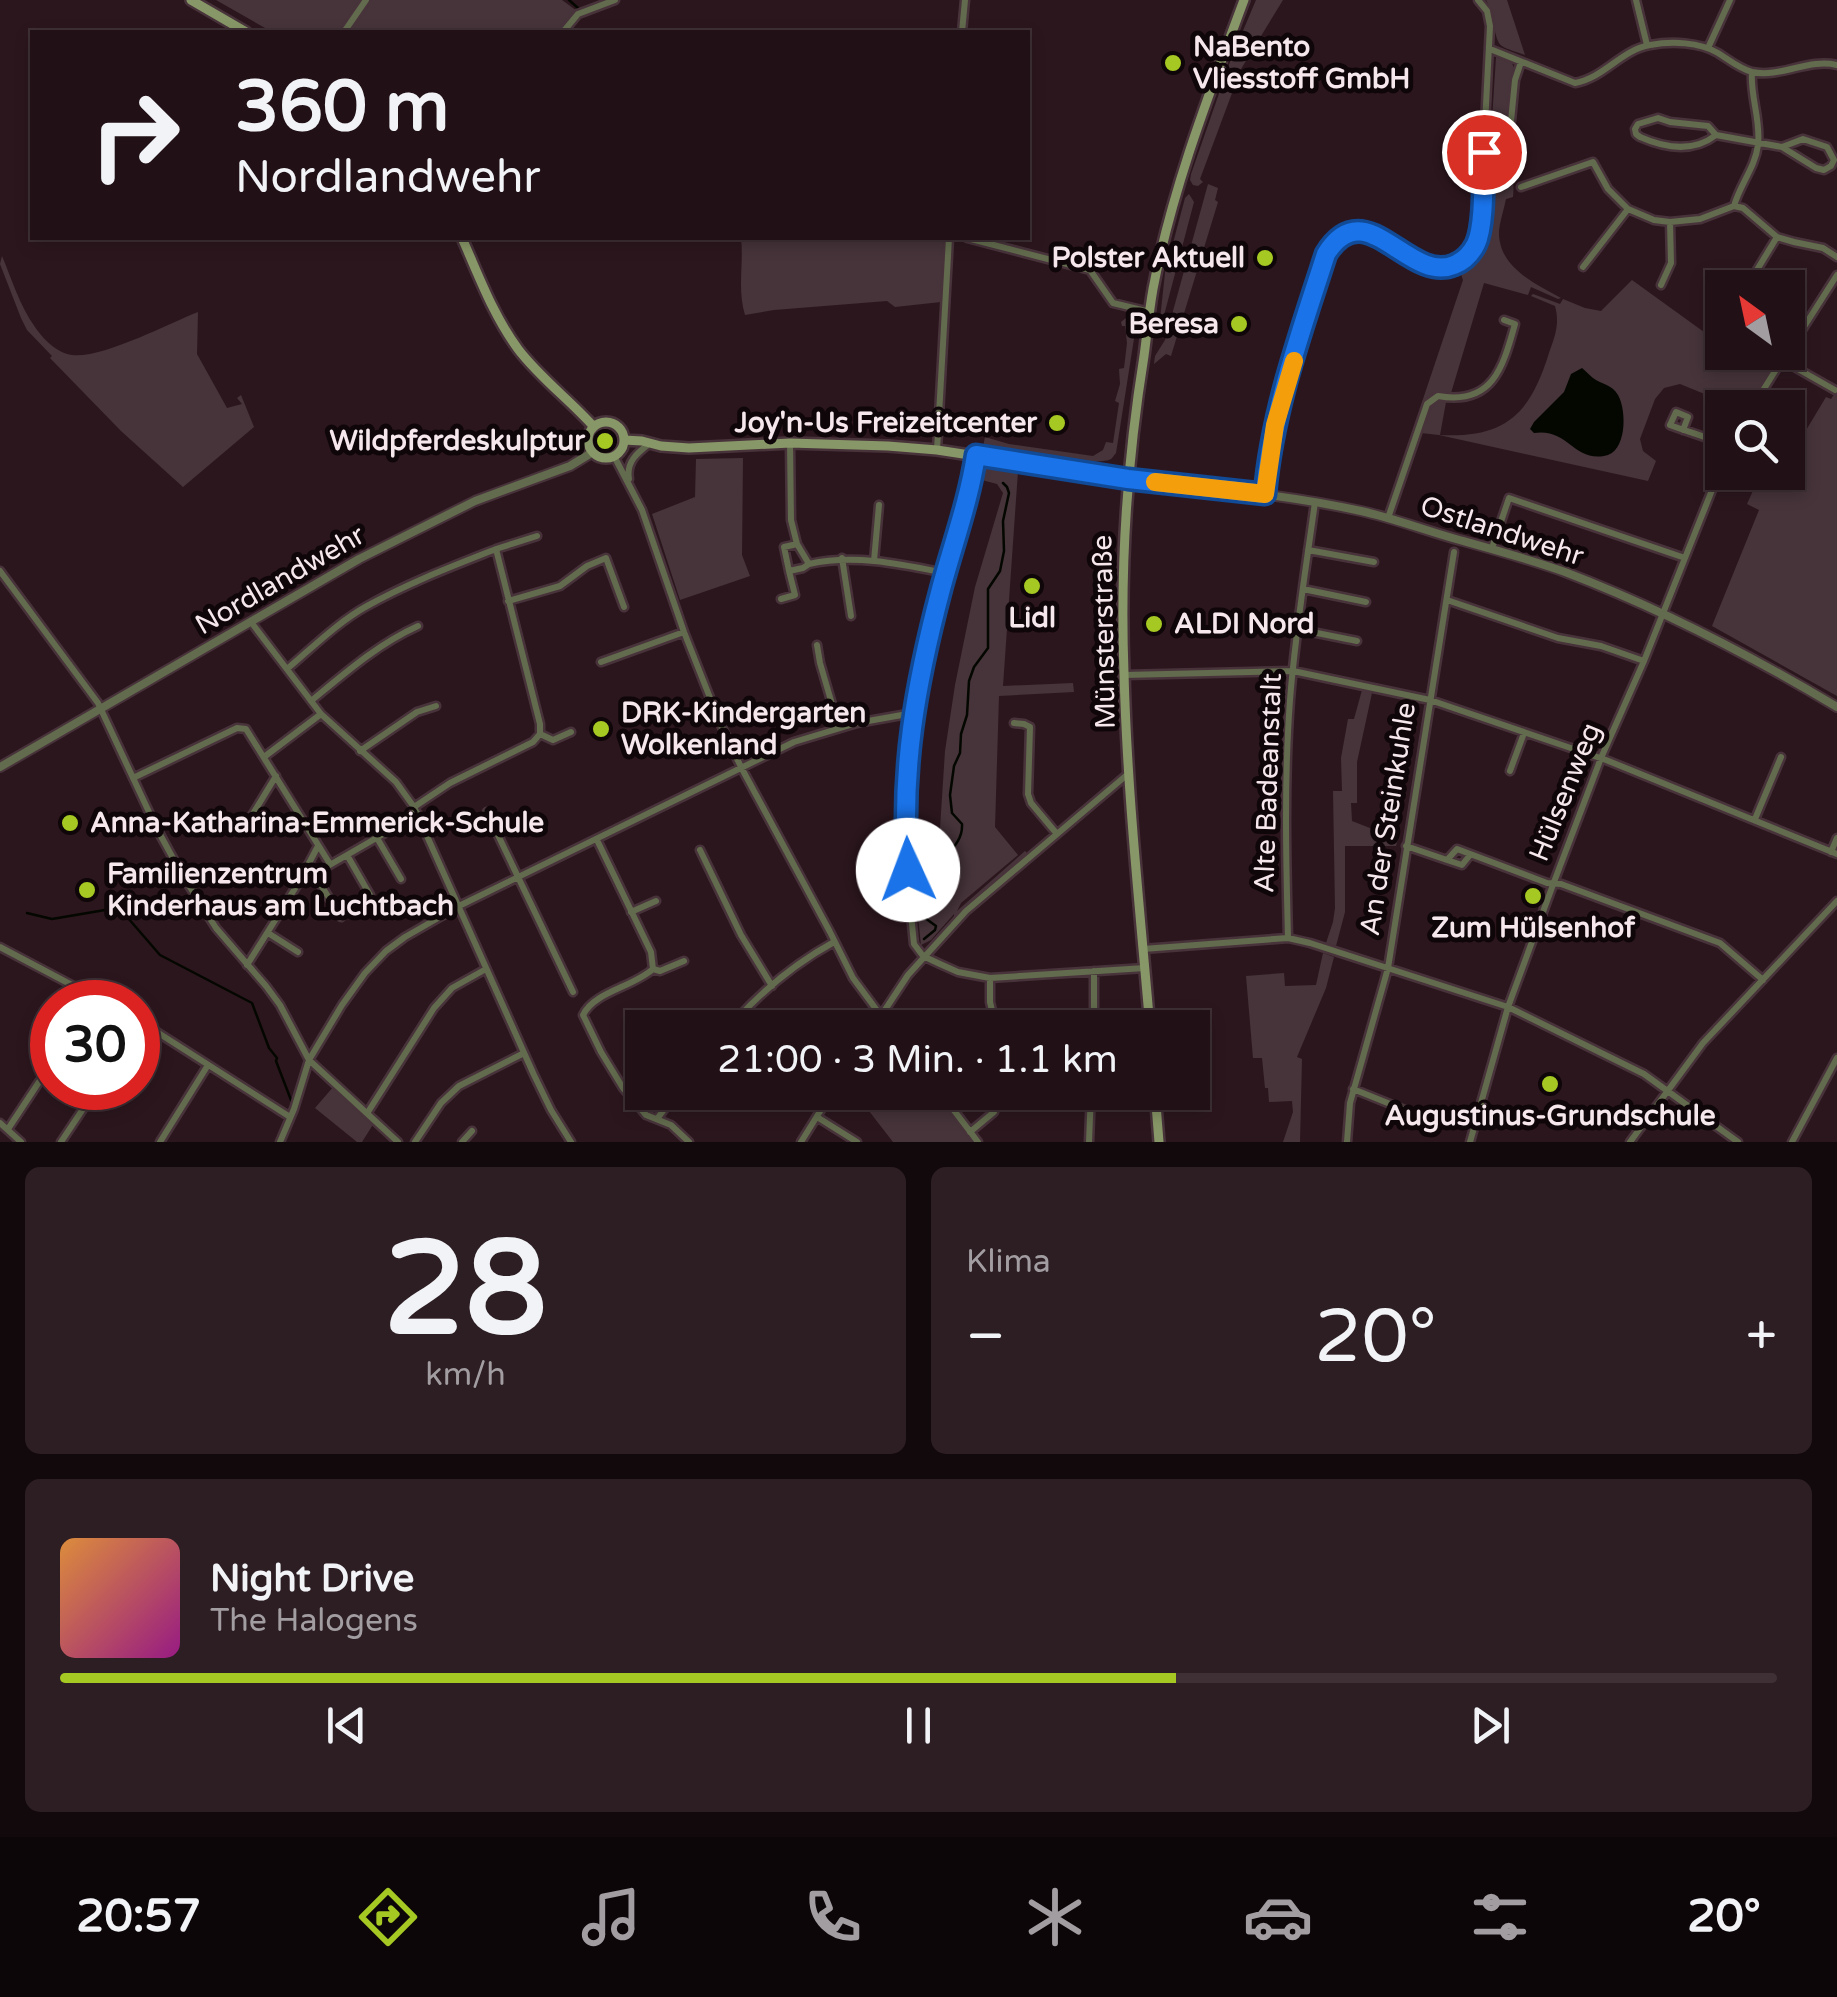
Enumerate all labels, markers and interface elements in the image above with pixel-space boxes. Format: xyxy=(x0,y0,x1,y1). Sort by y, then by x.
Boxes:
place label: NaBento Vliesstoff GmbH xyxy=(1193,30,1410,96)
marker: NaBento Vliesstoff GmbH xyxy=(1162,52,1184,74)
text: 360 m xyxy=(235,66,449,150)
icon: right xyxy=(70,70,200,200)
pin xyxy=(1442,110,1527,195)
icon: arrive xyxy=(1457,125,1512,180)
text: Nordlandwehr xyxy=(235,151,541,205)
place label: Polster Aktuell xyxy=(1051,241,1245,275)
marker: Polster Aktuell xyxy=(1254,247,1276,269)
north arrow xyxy=(1705,270,1805,370)
map controls xyxy=(1705,270,1805,490)
place label: Beresa xyxy=(1129,307,1219,341)
marker: Beresa xyxy=(1228,313,1250,335)
button: search xyxy=(1705,390,1805,490)
place label: Joy'n-Us Freizeitcenter xyxy=(734,406,1038,440)
marker: Joy'n-Us Freizeitcenter xyxy=(1046,412,1068,434)
place label: Wildpferdeskulptur xyxy=(330,424,586,458)
marker: Wildpferdeskulptur xyxy=(594,430,616,452)
street label: Ostlandwehr xyxy=(1416,489,1588,573)
street label: Nordlandwehr xyxy=(189,518,371,642)
street label: Münsterstraße xyxy=(1085,534,1123,730)
marker: Lidl xyxy=(1021,575,1043,597)
place label: Lidl xyxy=(1008,601,1056,635)
place label: ALDI Nord xyxy=(1174,607,1314,641)
marker: ALDI Nord xyxy=(1143,613,1165,635)
street label: Alte Badeanstalt xyxy=(1247,672,1289,894)
place label: DRK-Kindergarten Wolkenland xyxy=(621,696,866,762)
street label: An der Steinkuhle xyxy=(1353,700,1423,938)
marker: DRK-Kindergarten Wolkenland xyxy=(590,718,612,740)
street label: Hülsenweg xyxy=(1522,718,1608,866)
place label: Anna-Katharina-Emmerick-Schule xyxy=(90,806,544,840)
marker: Anna-Katharina-Emmerick-Schule xyxy=(59,812,81,834)
position arrow xyxy=(856,818,960,922)
place label: Familienzentrum Kinderhaus am Luchtbach xyxy=(107,857,454,923)
marker: Familienzentrum Kinderhaus am Luchtbach xyxy=(76,879,98,901)
marker: Zum Hülsenhof xyxy=(1522,885,1544,907)
place label: Zum Hülsenhof xyxy=(1431,911,1636,945)
speed limit sign: 30 xyxy=(30,980,160,1110)
text: 21:00 · 3 Min. · 1.1 km xyxy=(717,1037,1118,1083)
marker: Augustinus-Grundschule xyxy=(1539,1073,1561,1095)
place label: Augustinus-Grundschule xyxy=(1385,1099,1716,1133)
text: 28 xyxy=(384,1213,547,1369)
text: Klima xyxy=(966,1243,1051,1281)
text: 20° xyxy=(1314,1292,1437,1382)
text: − xyxy=(966,1304,1005,1370)
text: + xyxy=(1746,1304,1777,1370)
text: km/h xyxy=(425,1356,506,1394)
text: Night Drive xyxy=(210,1556,414,1602)
text: The Halogens xyxy=(210,1602,418,1640)
icon: previous xyxy=(319,1698,374,1753)
icon: pause xyxy=(891,1698,946,1753)
icon: next xyxy=(1463,1698,1518,1753)
icon: directions xyxy=(353,1882,423,1952)
icon: music xyxy=(576,1882,646,1952)
icon: phone xyxy=(798,1882,868,1952)
icon: climate xyxy=(1020,1882,1090,1952)
icon: car xyxy=(1243,1882,1313,1952)
icon: filters xyxy=(1465,1882,1535,1952)
text: 20:57 xyxy=(76,1890,201,1944)
text: 20° xyxy=(1687,1890,1761,1944)

